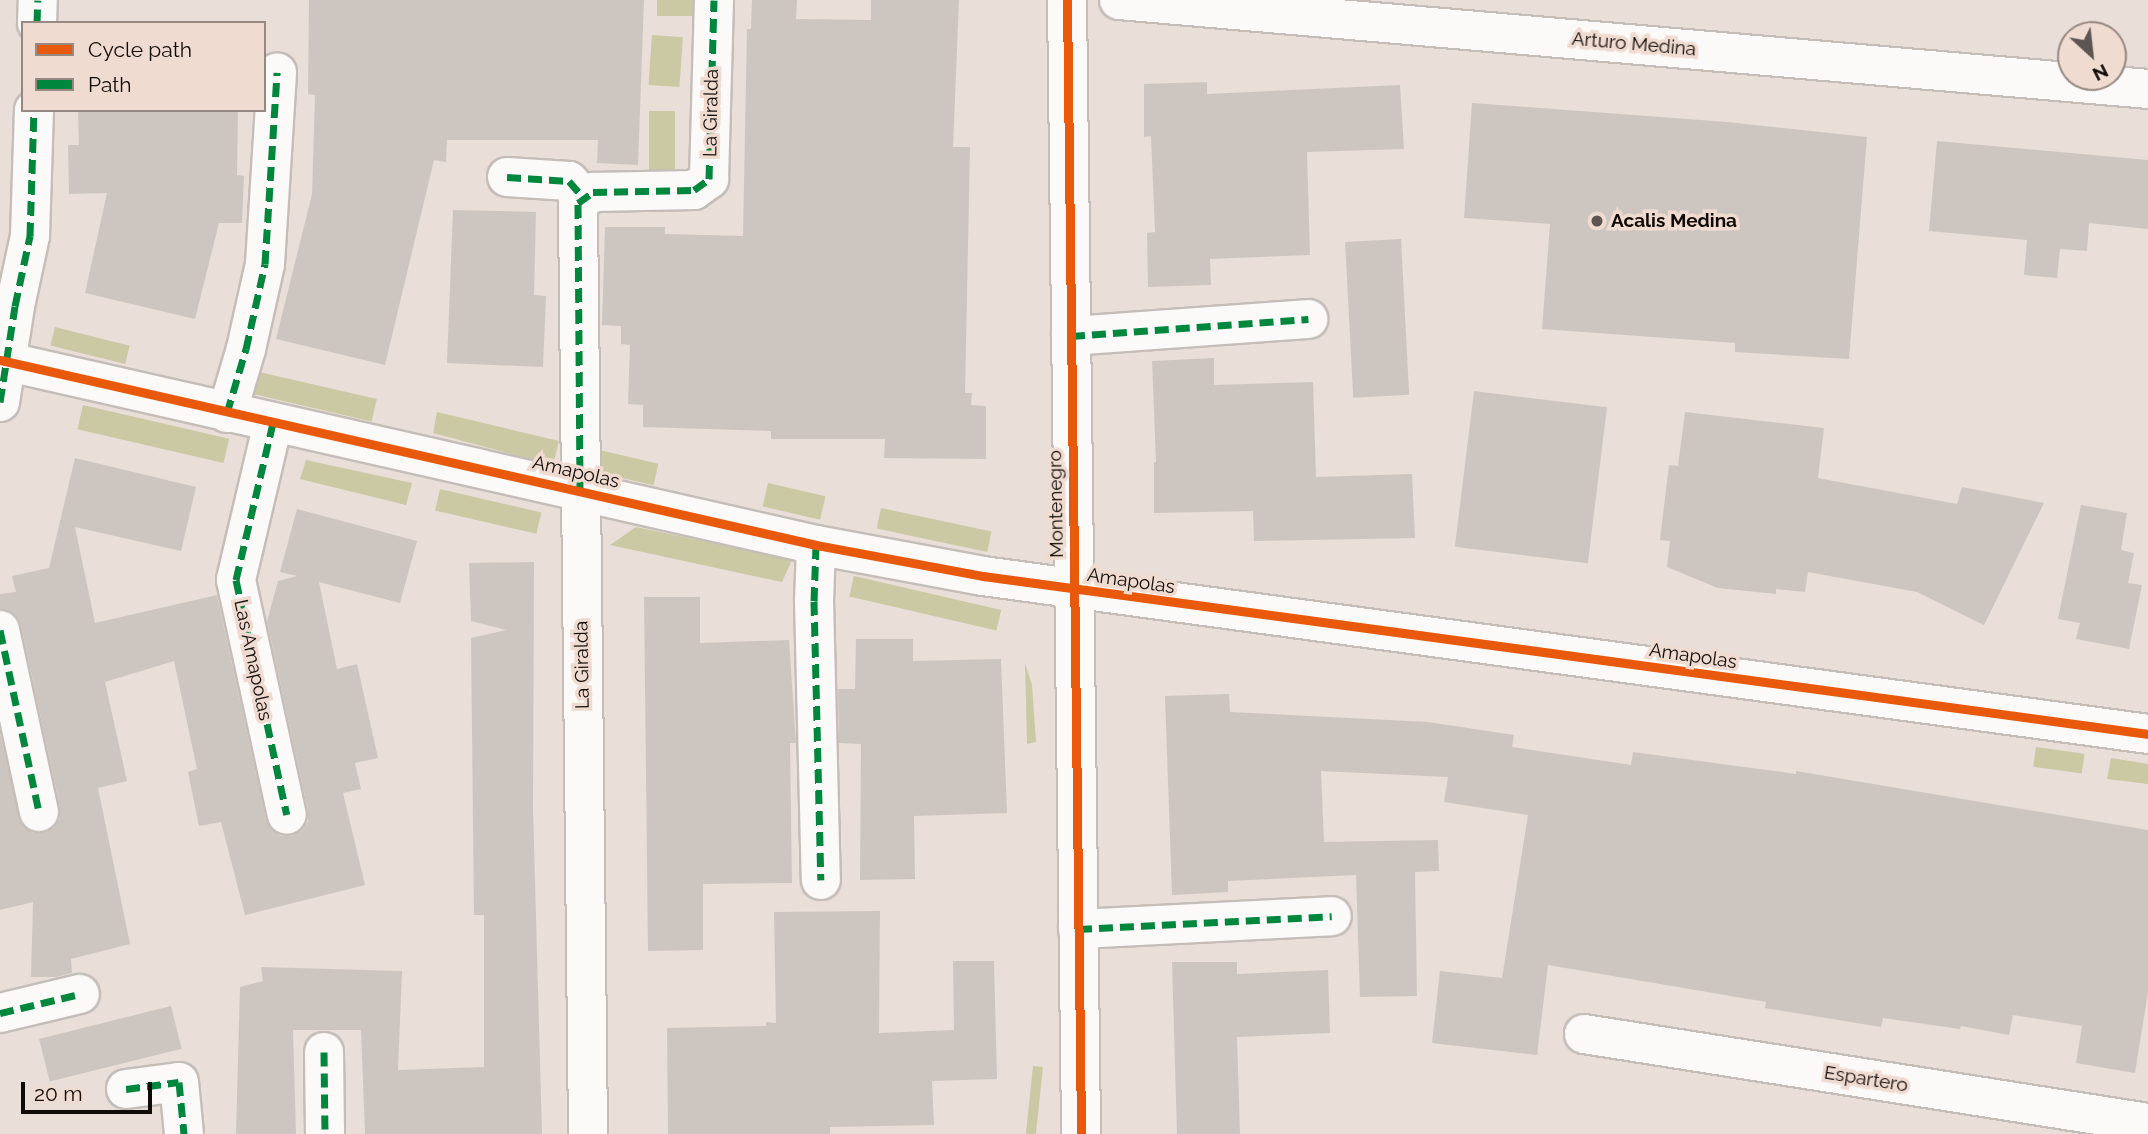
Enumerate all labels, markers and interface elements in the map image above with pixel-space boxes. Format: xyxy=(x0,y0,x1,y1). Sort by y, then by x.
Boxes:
legend xyxy=(21,21,266,112)
north arrow xyxy=(2057,21,2127,91)
street label: Arturo Medina xyxy=(1571,27,1697,61)
text: Cycle path xyxy=(88,37,192,62)
text: N xyxy=(2089,60,2112,86)
street label: La Giralda xyxy=(699,69,723,157)
text: Path xyxy=(88,72,132,97)
place label: Acalis Medina xyxy=(1611,210,1737,232)
marker: Acalis Medina xyxy=(1589,213,1605,229)
street label: Montenegro xyxy=(1044,450,1068,558)
street label: Amapolas xyxy=(530,451,622,493)
street label: Amapolas xyxy=(1086,564,1176,598)
street label: Las Amapolas xyxy=(229,597,277,723)
street label: La Giralda xyxy=(570,621,594,709)
street label: Amapolas xyxy=(1648,639,1738,673)
street label: Espartero xyxy=(1822,1061,1910,1097)
scale bar xyxy=(24,1068,156,1112)
text: 20 m xyxy=(34,1081,82,1106)

